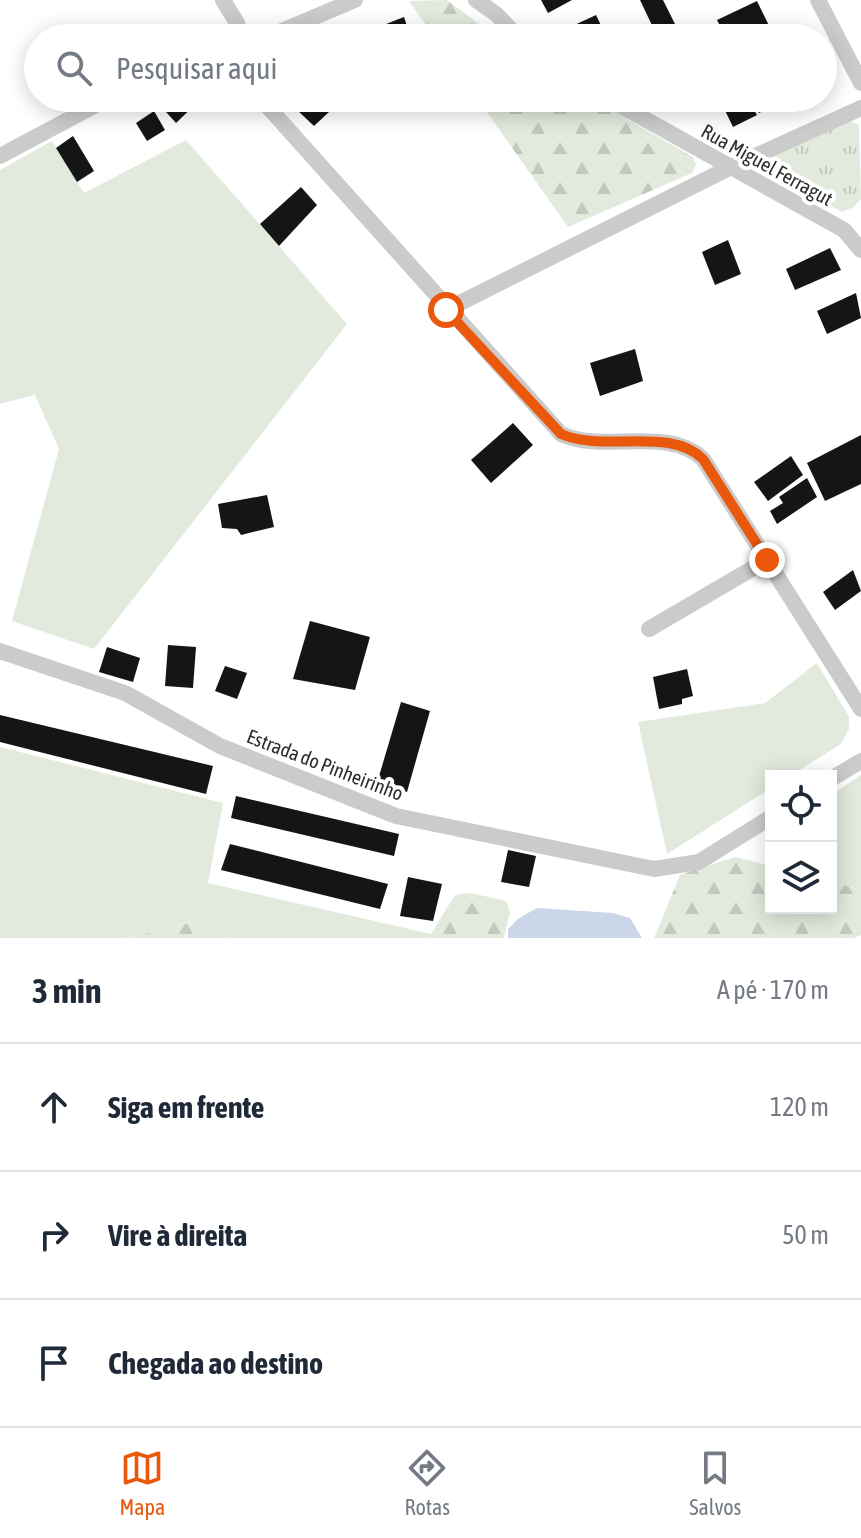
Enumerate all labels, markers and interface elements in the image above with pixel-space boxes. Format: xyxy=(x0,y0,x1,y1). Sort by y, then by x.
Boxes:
search box xyxy=(24,24,837,112)
icon: search xyxy=(52,46,96,90)
text: Pesquisar aqui xyxy=(116,51,277,85)
street label: Rua Miguel Ferragut xyxy=(698,119,837,210)
route start xyxy=(428,292,464,328)
route end xyxy=(749,542,785,578)
street label: Estrada do Pinheirinho xyxy=(244,724,407,805)
map controls xyxy=(765,770,837,914)
button: locate xyxy=(765,770,837,842)
button: layers xyxy=(765,842,837,914)
text: 3 min xyxy=(32,971,101,1010)
text: A pé · 170 m xyxy=(717,975,829,1005)
icon: ahead xyxy=(32,1085,76,1129)
text: Siga em frente xyxy=(108,1090,264,1124)
text: 120 m xyxy=(770,1092,829,1122)
icon: right xyxy=(32,1213,76,1257)
text: Vire à direita xyxy=(108,1218,247,1252)
text: 50 m xyxy=(782,1220,829,1250)
icon: arrive xyxy=(32,1341,76,1385)
text: Chegada ao destino xyxy=(108,1346,323,1380)
tab: Mapa xyxy=(120,1446,165,1520)
tab: Rotas xyxy=(404,1446,450,1520)
tab: Salvos xyxy=(689,1446,741,1520)

